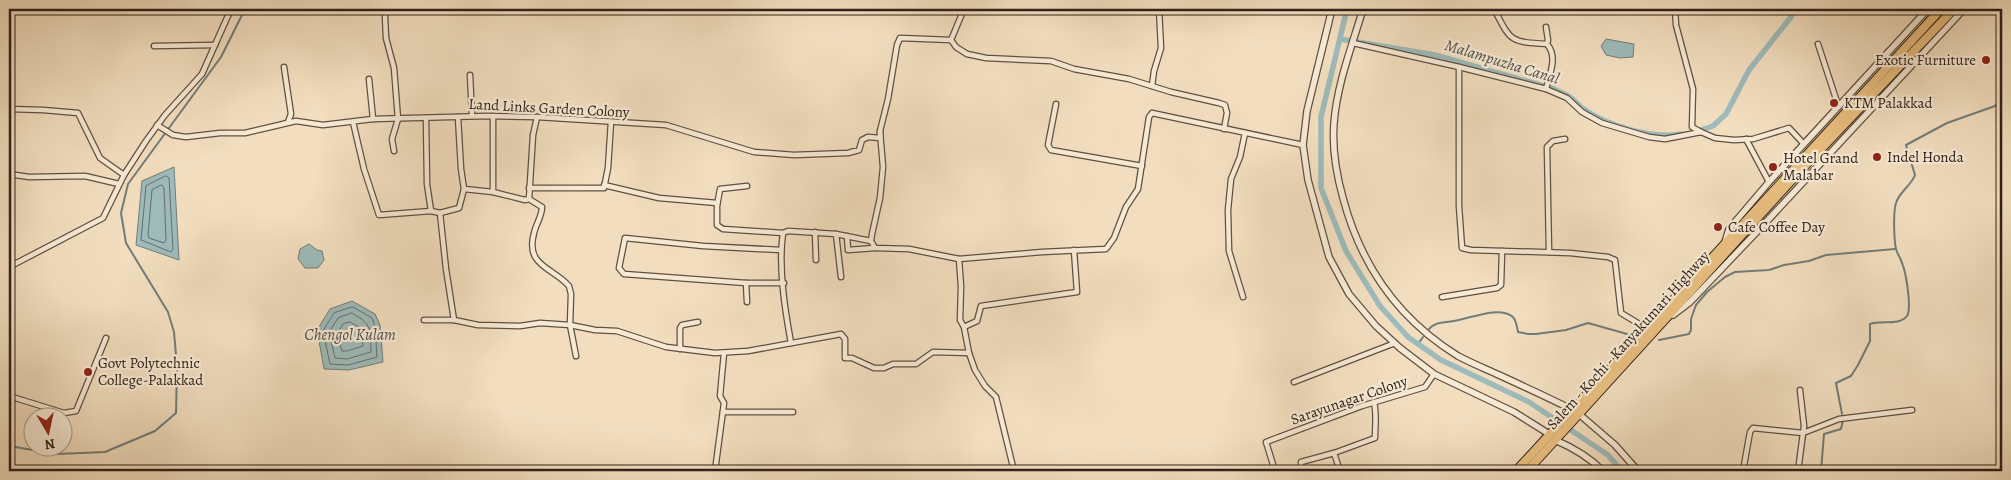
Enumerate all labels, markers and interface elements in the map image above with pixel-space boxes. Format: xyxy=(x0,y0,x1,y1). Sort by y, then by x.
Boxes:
water label: Malampuzha Canal xyxy=(1442,34,1562,90)
place label: Exotic Furniture xyxy=(1875,50,1976,70)
marker: Exotic Furniture xyxy=(1980,54,1992,66)
place label: KTM Palakkad xyxy=(1844,93,1933,113)
street label: Land Links Garden Colony xyxy=(468,94,630,122)
marker: KTM Palakkad xyxy=(1828,97,1840,109)
place label: Indel Honda xyxy=(1887,147,1964,167)
place label: Hotel Grand Malabar xyxy=(1783,148,1859,185)
marker: Indel Honda xyxy=(1871,151,1883,163)
marker: Hotel Grand Malabar xyxy=(1767,161,1779,173)
place label: Cafe Coffee Day xyxy=(1728,217,1825,237)
marker: Cafe Coffee Day xyxy=(1712,221,1724,233)
street label: Salem - Kochi - Kanyakumari Highway xyxy=(1542,246,1714,434)
water label: Chengol Kulam xyxy=(304,324,396,346)
place label: Govt Polytechnic College-Palakkad xyxy=(98,353,204,390)
marker: Govt Polytechnic College-Palakkad xyxy=(82,366,94,378)
street label: Sarayunagar Colony xyxy=(1288,371,1410,429)
north arrow xyxy=(22,408,72,458)
text: N xyxy=(43,434,56,455)

